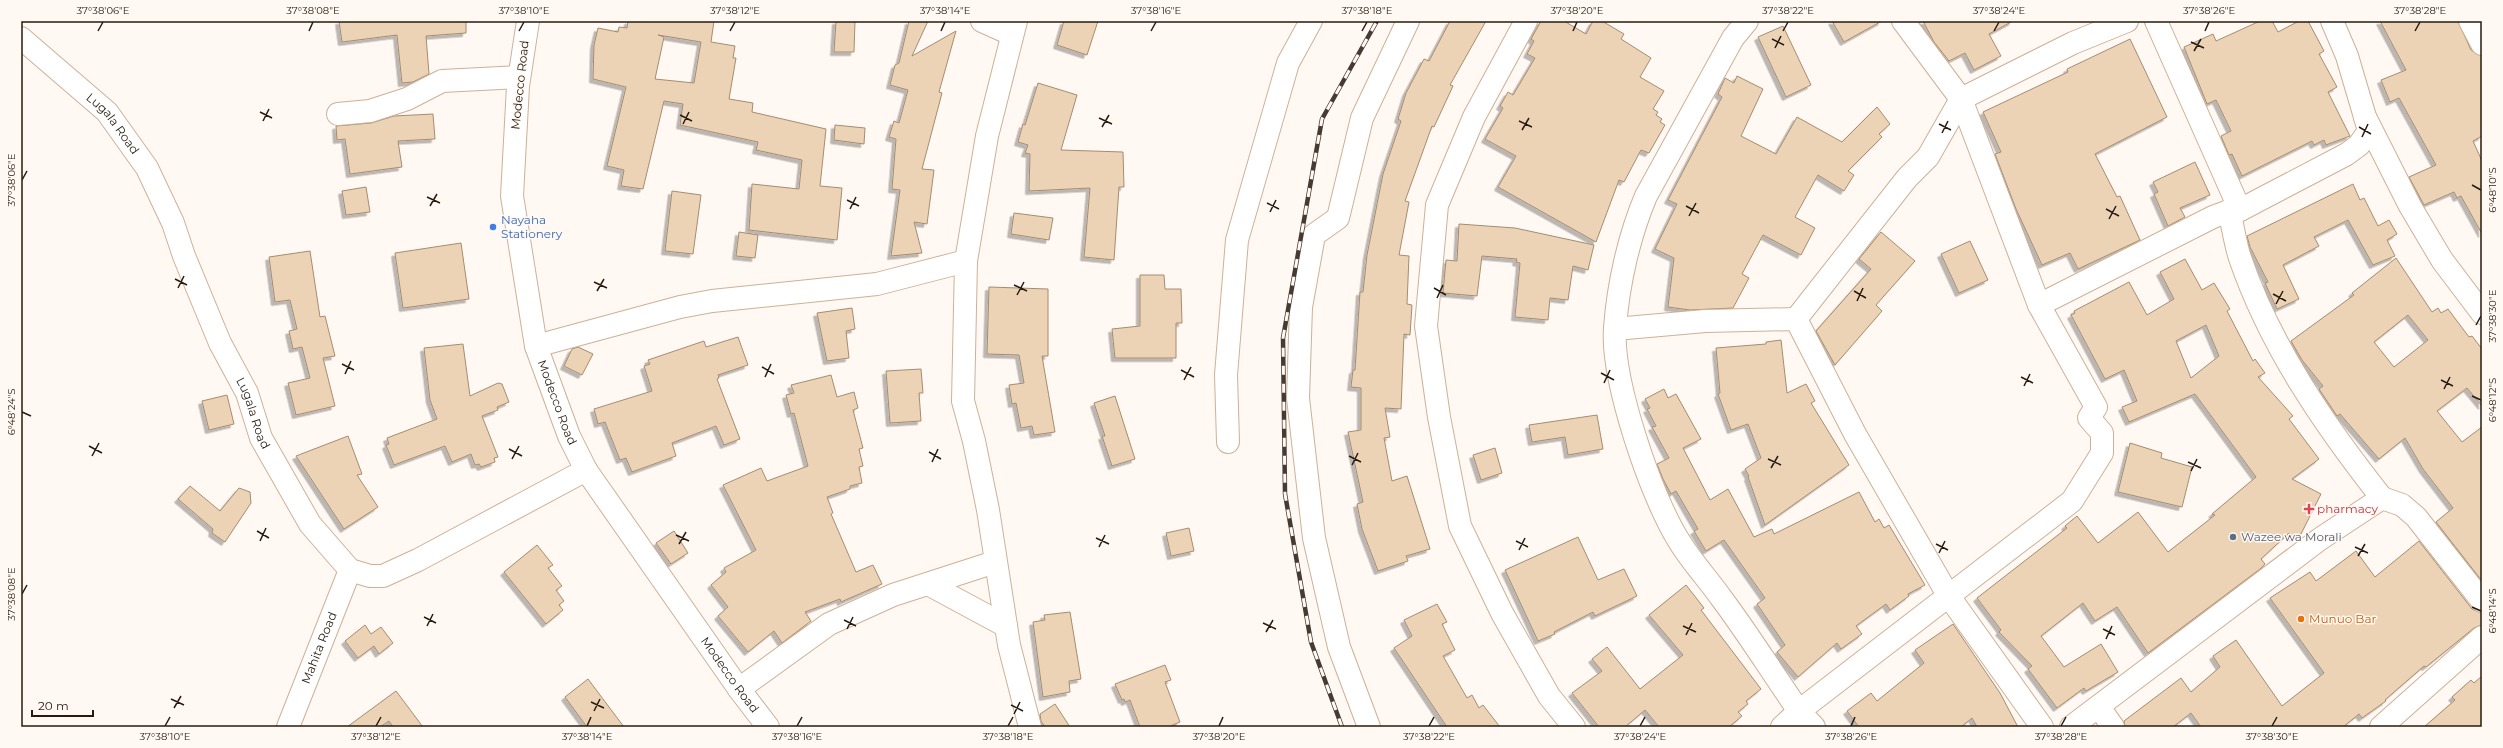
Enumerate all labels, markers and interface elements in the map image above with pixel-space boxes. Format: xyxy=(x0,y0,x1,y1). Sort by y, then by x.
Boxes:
text: 37°38'06"E xyxy=(77,4,130,17)
text: 37°38'08"E xyxy=(286,4,340,17)
text: 37°38'10"E xyxy=(498,4,550,17)
text: 37°38'12"E xyxy=(710,4,760,17)
text: 37°38'14"E xyxy=(920,4,971,17)
text: 37°38'16"E xyxy=(1131,4,1181,17)
text: 37°38'18"E xyxy=(1342,4,1393,17)
text: 37°38'20"E xyxy=(1551,4,1604,17)
text: 37°38'22"E xyxy=(1762,4,1814,17)
text: 37°38'24"E xyxy=(1973,4,2025,17)
text: 37°38'26"E xyxy=(2183,4,2235,17)
text: 37°38'28"E xyxy=(2394,4,2447,17)
street label: Modecco Road xyxy=(507,40,532,130)
street label: Lugala Road xyxy=(83,90,143,157)
text: 37°38'06"E xyxy=(5,153,18,207)
text: 6°48'10"S xyxy=(2486,167,2499,213)
place label: Nayaha Stationery xyxy=(501,212,563,241)
marker: Nayaha Stationery xyxy=(488,222,498,232)
text: 37°38'30"E xyxy=(2486,289,2499,342)
street label: Modecco Road xyxy=(535,358,580,447)
street label: Lugala Road xyxy=(233,375,274,452)
text: 6°48'12"S xyxy=(2486,378,2499,422)
text: 6°48'24"S xyxy=(5,389,18,435)
place label: pharmacy xyxy=(2317,501,2379,516)
marker: pharmacy xyxy=(2304,504,2314,514)
place label: Wazee wa Morali xyxy=(2241,529,2342,544)
marker: Wazee wa Morali xyxy=(2228,532,2238,542)
text: 37°38'08"E xyxy=(5,567,18,621)
text: 6°48'14"S xyxy=(2486,588,2499,634)
street label: Mahita Road xyxy=(298,610,340,686)
place label: Munuo Bar xyxy=(2309,611,2376,626)
marker: Munuo Bar xyxy=(2296,614,2306,624)
street label: Modecco Road xyxy=(698,634,762,716)
scale bar xyxy=(32,692,93,718)
text: 20 m xyxy=(38,698,69,713)
text: 37°38'10"E xyxy=(139,730,191,743)
text: 37°38'12"E xyxy=(351,730,401,743)
text: 37°38'14"E xyxy=(562,730,613,743)
text: 37°38'16"E xyxy=(772,730,822,743)
text: 37°38'18"E xyxy=(983,730,1034,743)
text: 37°38'20"E xyxy=(1193,730,1246,743)
text: 37°38'22"E xyxy=(1403,730,1455,743)
text: 37°38'24"E xyxy=(1614,730,1666,743)
text: 37°38'26"E xyxy=(1825,730,1877,743)
text: 37°38'28"E xyxy=(2035,730,2088,743)
text: 37°38'30"E xyxy=(2246,730,2299,743)

